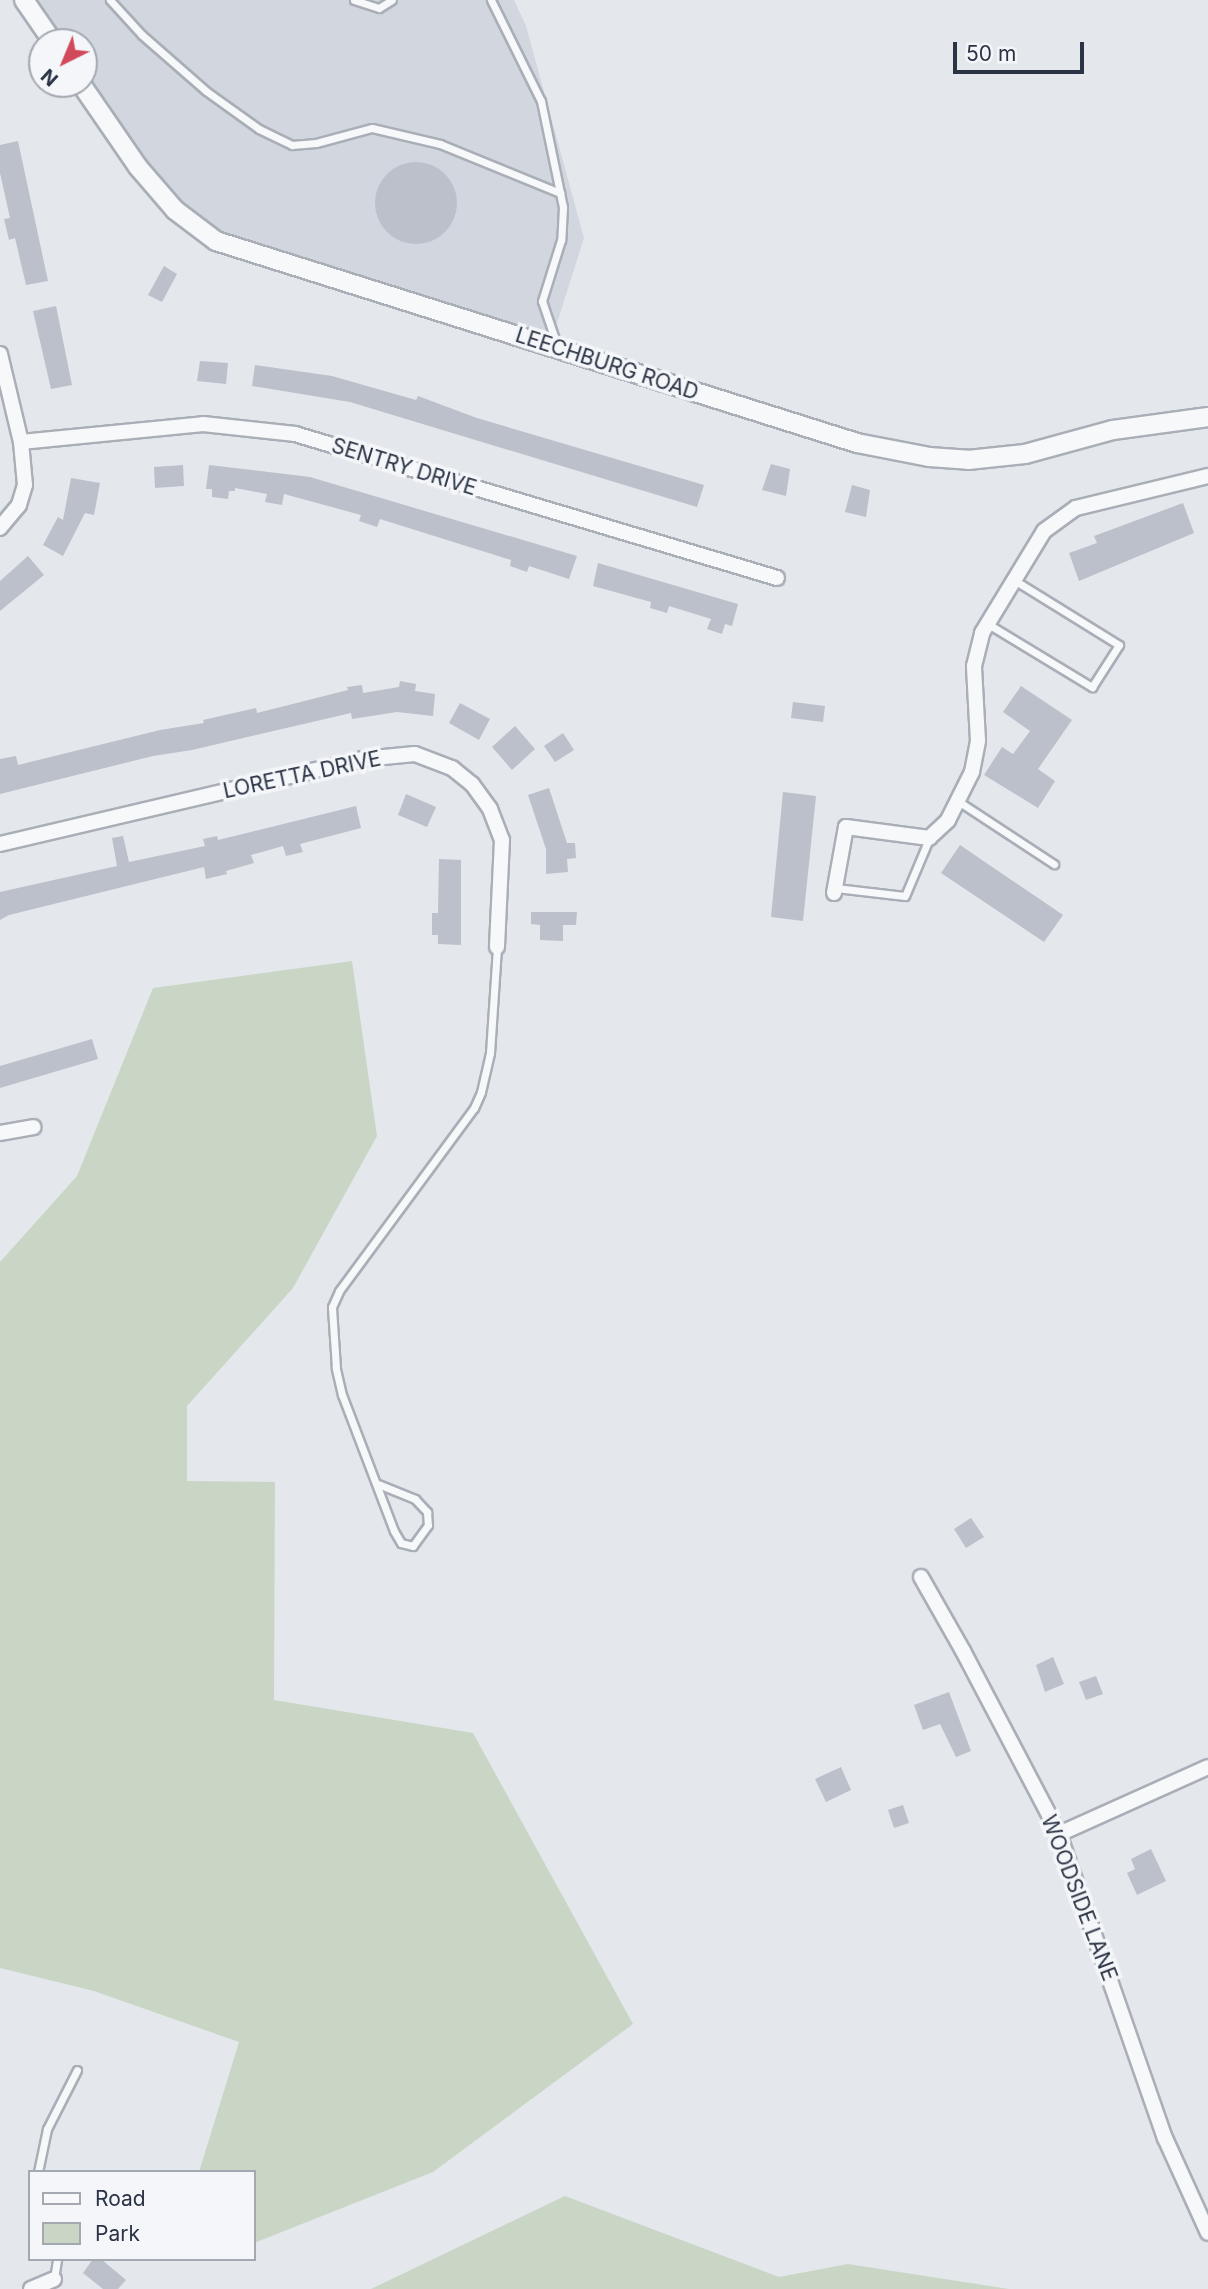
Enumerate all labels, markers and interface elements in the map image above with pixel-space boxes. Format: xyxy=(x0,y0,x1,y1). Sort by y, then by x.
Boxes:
north arrow xyxy=(28,28,98,98)
scale bar xyxy=(956,28,1087,72)
text: 50 m xyxy=(966,41,1016,66)
text: N xyxy=(37,64,63,91)
street label: LEECHBURG ROAD xyxy=(512,323,702,405)
street label: SENTRY DRIVE xyxy=(329,433,479,501)
street label: LORETTA DRIVE xyxy=(221,746,383,804)
street label: WOODSIDE LANE xyxy=(1036,1812,1122,1984)
legend xyxy=(28,2170,256,2261)
text: Road xyxy=(95,2186,146,2211)
text: Park xyxy=(95,2221,140,2246)

